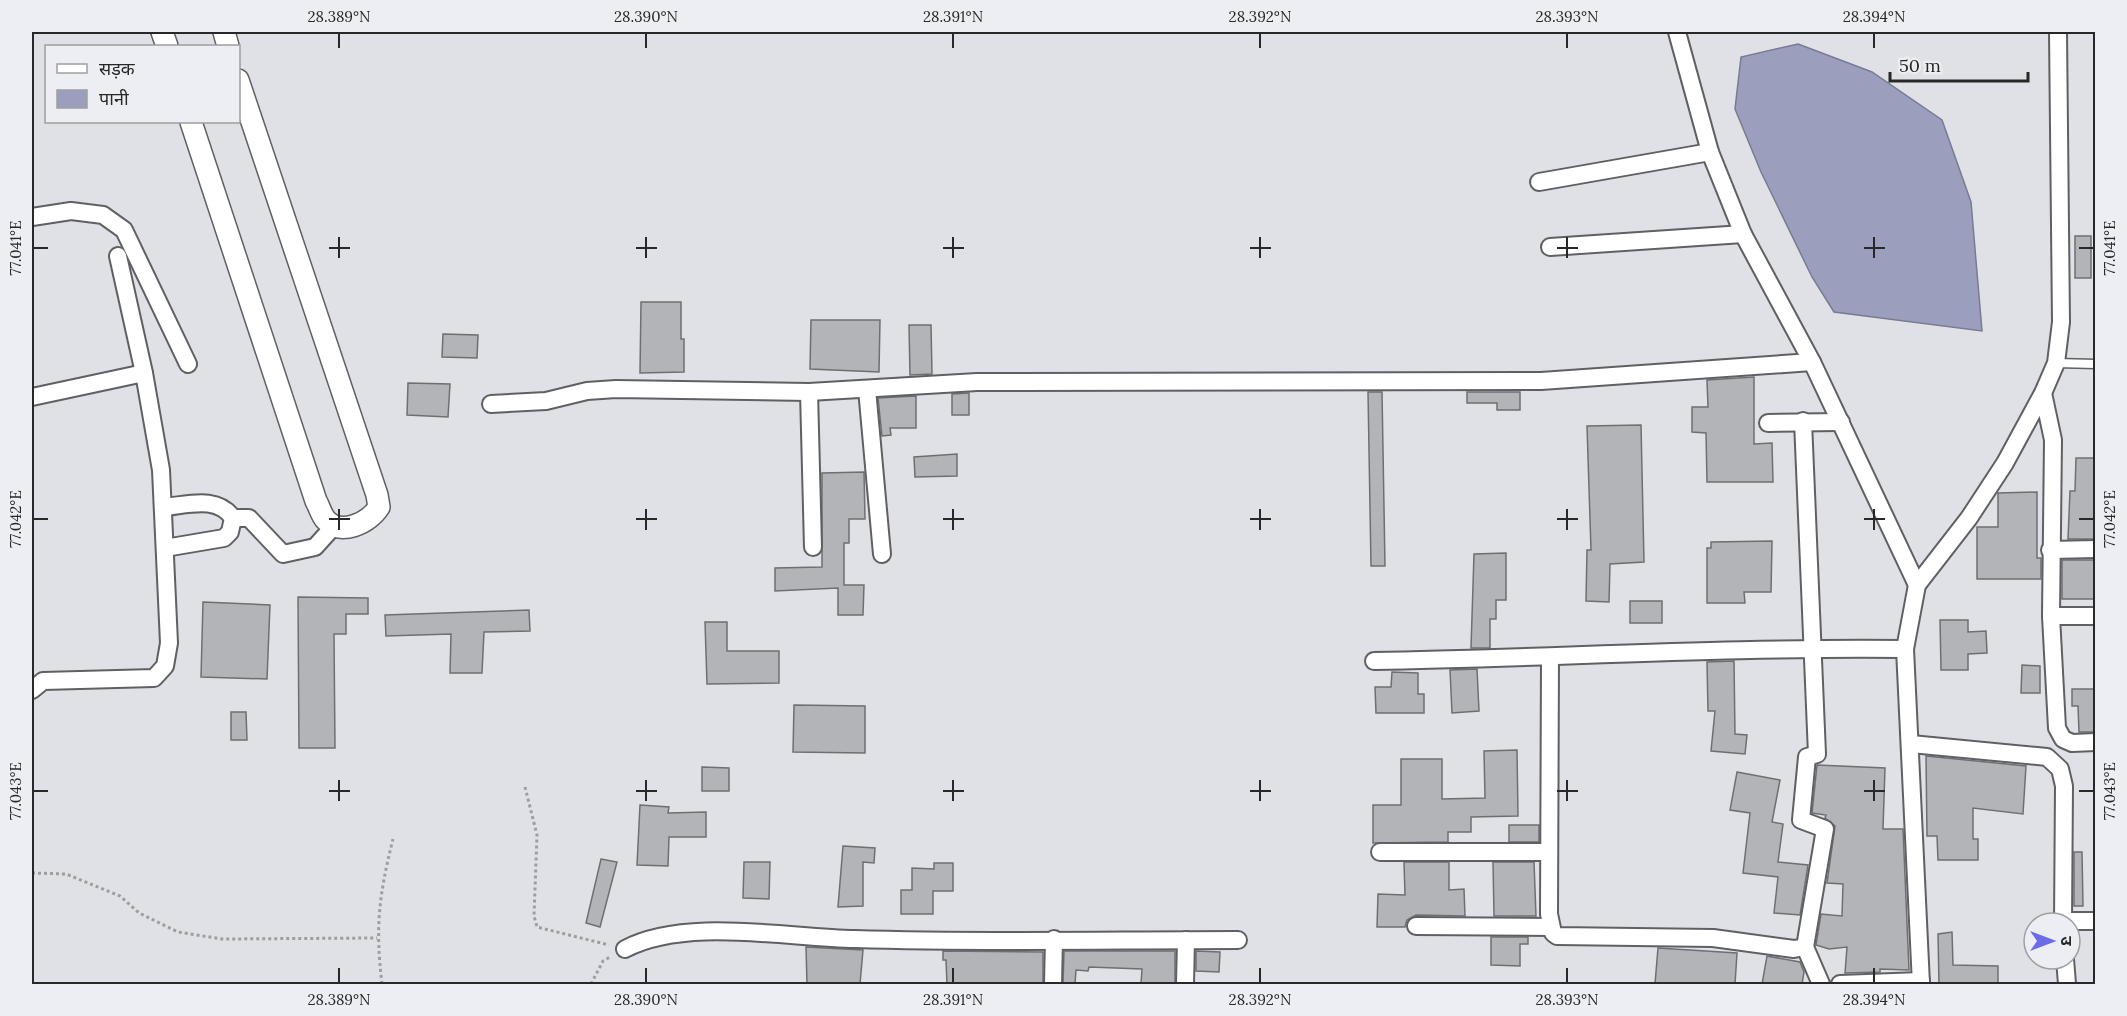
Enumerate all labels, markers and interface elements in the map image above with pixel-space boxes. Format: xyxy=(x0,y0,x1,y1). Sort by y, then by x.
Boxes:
text: 28.389°N xyxy=(307,7,371,26)
text: 28.390°N xyxy=(614,7,678,26)
text: 28.391°N xyxy=(923,7,983,26)
text: 28.392°N xyxy=(1229,7,1291,26)
text: 28.393°N xyxy=(1535,7,1599,26)
text: 28.394°N xyxy=(1843,7,1905,26)
legend xyxy=(45,45,240,123)
scale bar xyxy=(1890,45,2028,83)
text: 50 m xyxy=(1899,54,1941,77)
text: सड़क xyxy=(99,57,136,80)
text: पानी xyxy=(99,87,129,110)
text: 77.041°E xyxy=(6,221,25,275)
text: 77.041°E xyxy=(2100,221,2119,275)
text: 77.042°E xyxy=(6,490,25,548)
text: 77.042°E xyxy=(2100,490,2119,548)
text: 77.043°E xyxy=(6,762,25,820)
text: 77.043°E xyxy=(2100,762,2119,820)
north arrow xyxy=(2022,911,2082,971)
text: उ xyxy=(2057,936,2077,946)
text: 28.389°N xyxy=(307,990,371,1009)
text: 28.390°N xyxy=(614,990,678,1009)
text: 28.391°N xyxy=(923,990,983,1009)
text: 28.392°N xyxy=(1229,990,1291,1009)
text: 28.393°N xyxy=(1535,990,1599,1009)
text: 28.394°N xyxy=(1843,990,1905,1009)

